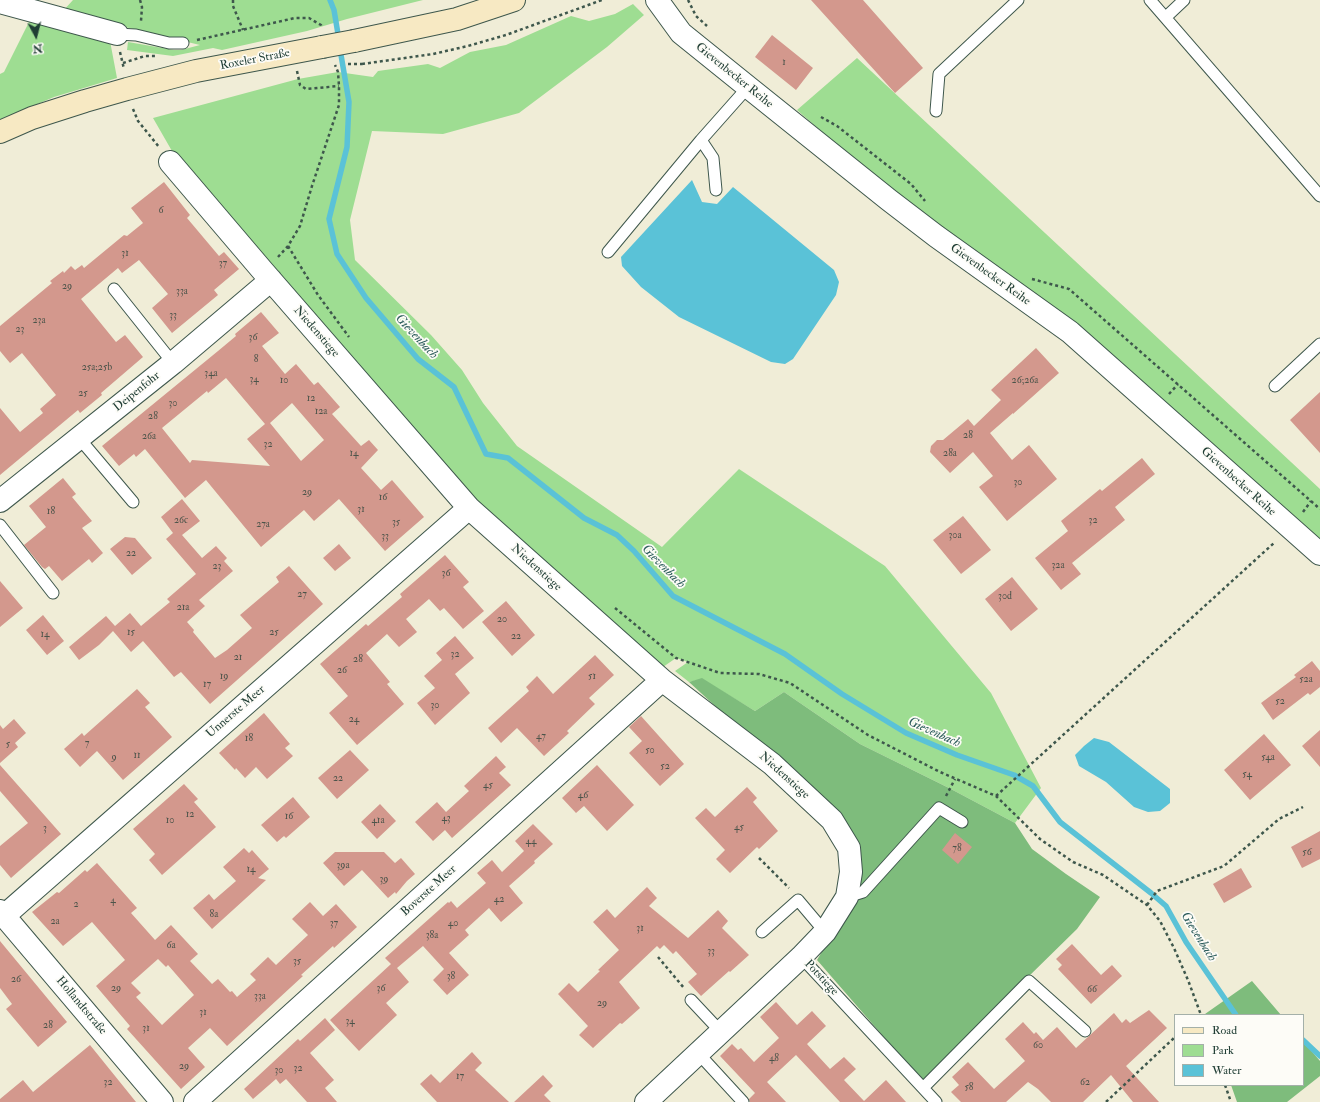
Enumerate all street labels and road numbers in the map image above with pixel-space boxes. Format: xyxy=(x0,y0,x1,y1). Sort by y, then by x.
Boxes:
street label: Gievenbecker Reihe xyxy=(692,40,776,112)
street label: Roxeler Straße xyxy=(219,46,291,74)
street label: Gievenbecker Reihe xyxy=(947,241,1033,309)
street label: Niedenstiege xyxy=(290,304,342,360)
street label: Deipenfohr xyxy=(111,369,163,415)
street label: Gievenbecker Reihe xyxy=(1198,445,1278,519)
street label: Niedenstiege xyxy=(508,542,564,594)
street label: Unnerste Meer xyxy=(204,683,268,741)
street label: Niedenstiege xyxy=(756,750,812,802)
street label: Boverste Meer xyxy=(398,862,460,920)
street label: Potstiege xyxy=(801,957,841,999)
street label: Hollandtstraße xyxy=(53,974,109,1038)

